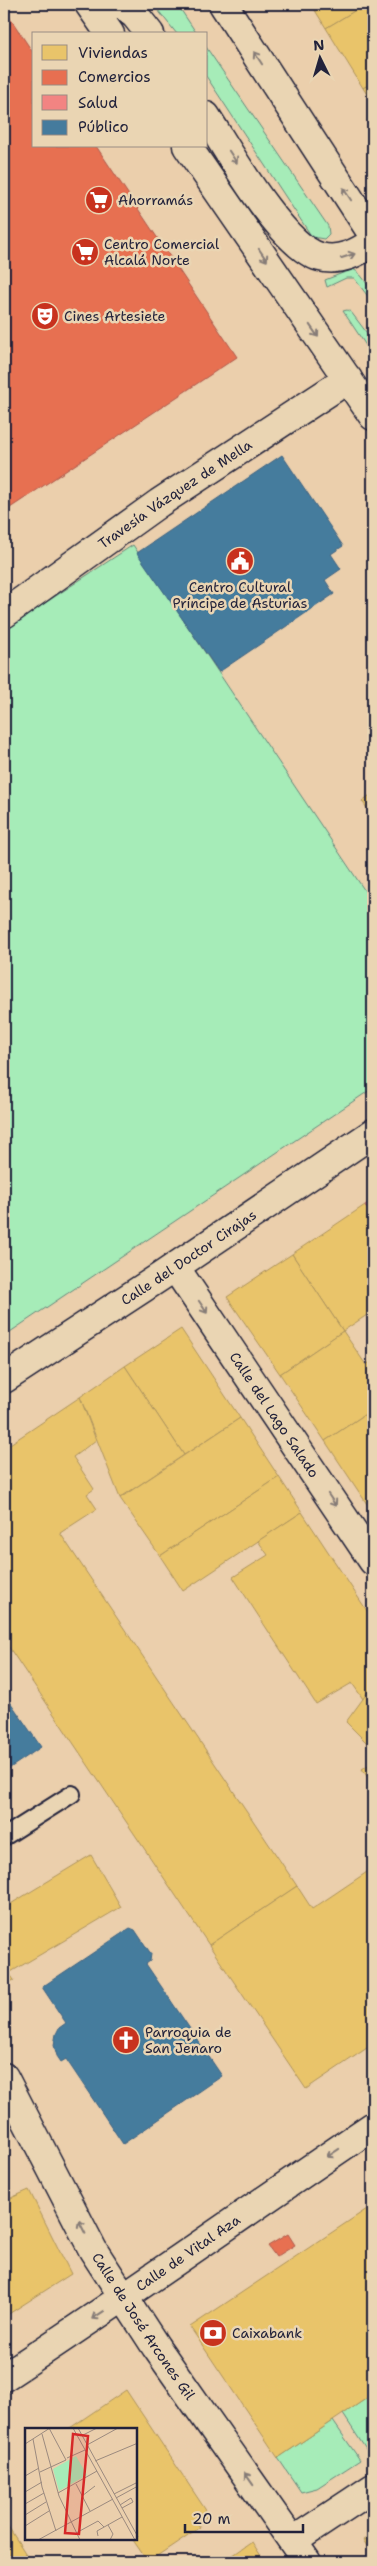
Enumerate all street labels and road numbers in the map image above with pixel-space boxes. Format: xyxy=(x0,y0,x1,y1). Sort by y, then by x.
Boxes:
street label: Travesía Vázquez de Mella xyxy=(95,435,256,553)
street label: Calle del Doctor Cirajas xyxy=(117,1206,260,1309)
street label: Calle del Lago Salado xyxy=(226,1348,323,1481)
street label: Calle de Vital Aza xyxy=(132,2210,244,2295)
street label: Calle de José Arcones Gil xyxy=(88,2249,200,2404)

